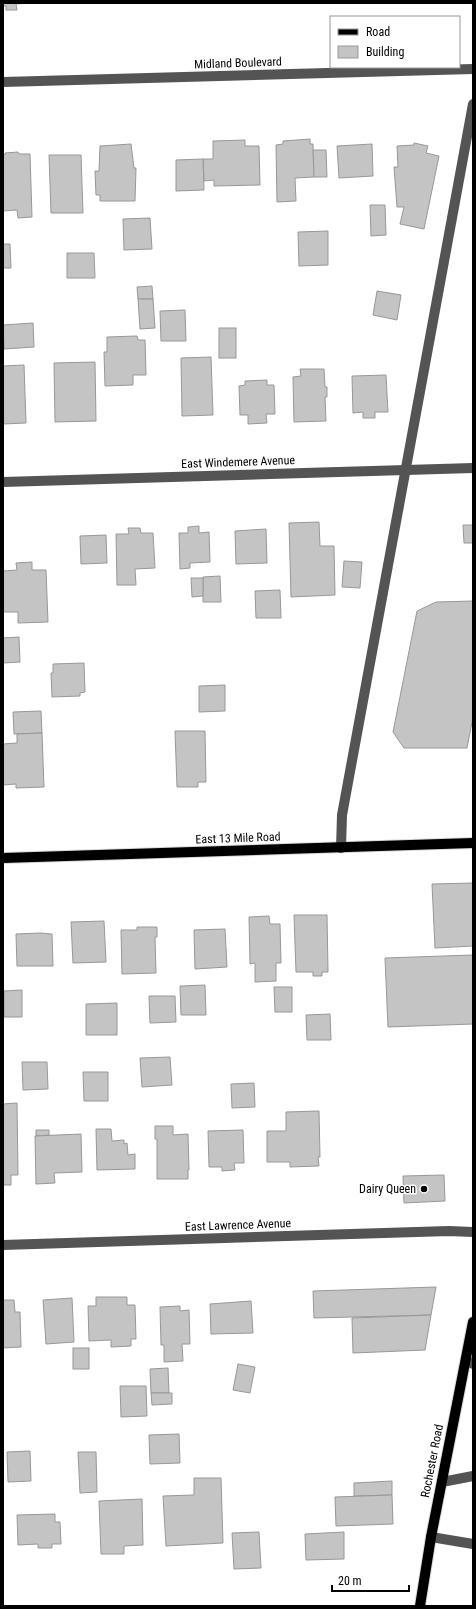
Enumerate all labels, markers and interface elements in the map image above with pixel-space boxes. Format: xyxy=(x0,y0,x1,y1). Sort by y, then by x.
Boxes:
legend xyxy=(330,16,460,68)
text: Road xyxy=(366,25,390,39)
text: Building xyxy=(366,45,404,59)
street label: Midland Boulevard xyxy=(194,54,282,72)
street label: East Windemere Avenue xyxy=(181,453,296,471)
street label: East 13 Mile Road xyxy=(195,830,281,846)
place label: Dairy Queen xyxy=(359,1182,416,1196)
marker: Dairy Queen xyxy=(419,1184,429,1194)
street label: East Lawrence Avenue xyxy=(185,1216,292,1234)
street label: Rochester Road xyxy=(418,1423,446,1499)
scale bar xyxy=(332,1567,409,1593)
text: 20 m xyxy=(338,1574,362,1588)

